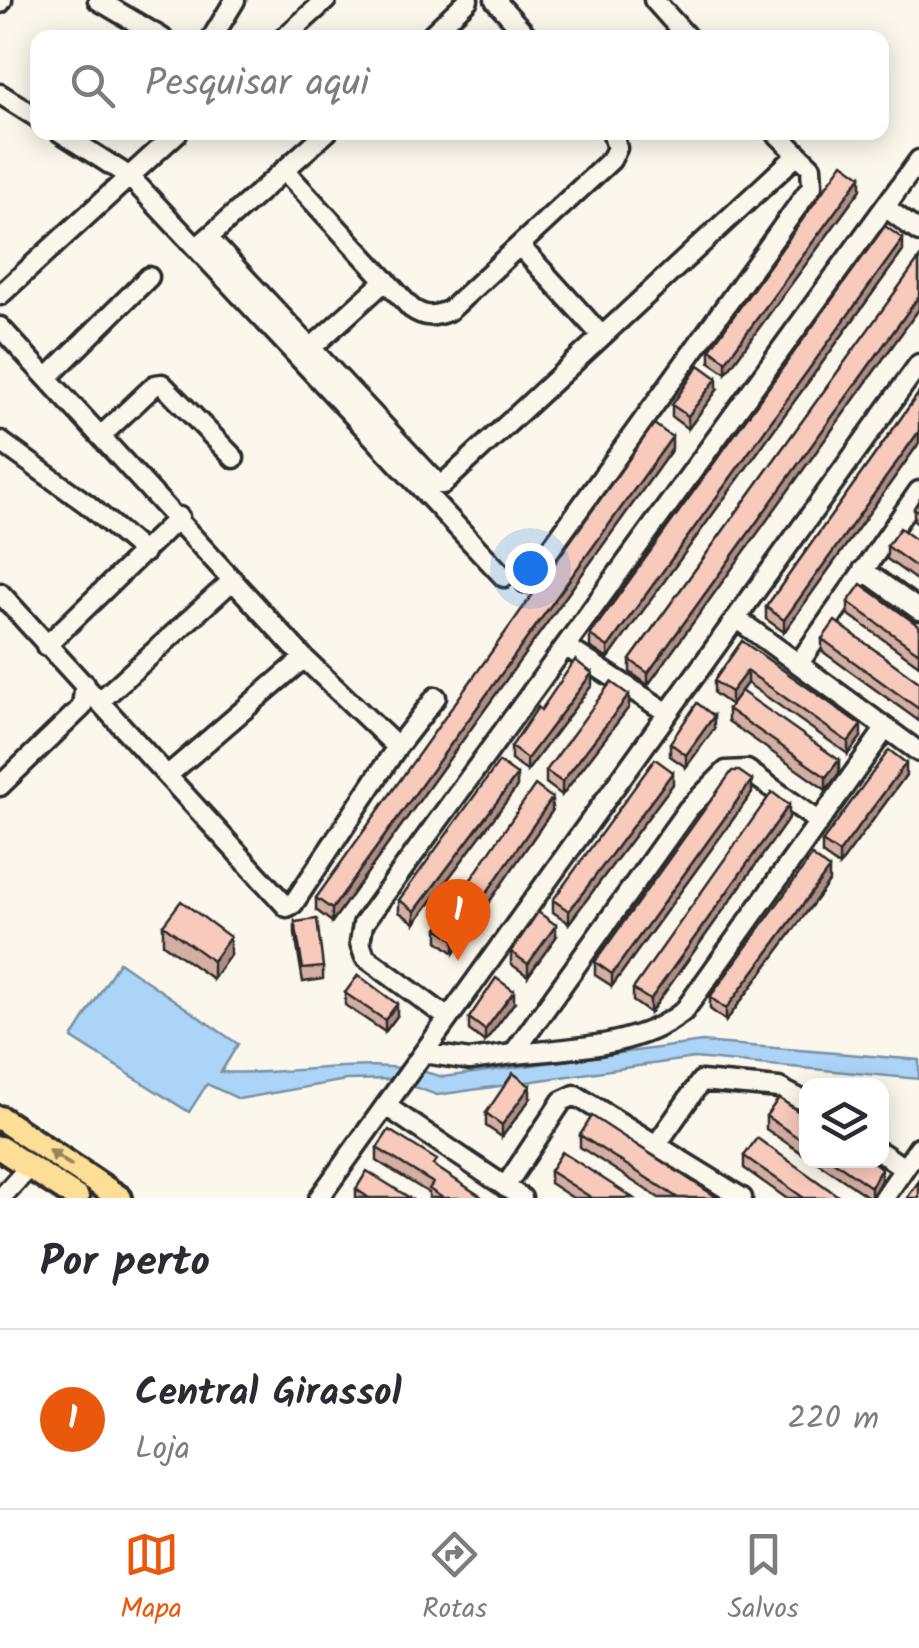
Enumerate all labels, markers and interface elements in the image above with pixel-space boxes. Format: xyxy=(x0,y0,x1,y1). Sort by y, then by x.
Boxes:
search box xyxy=(30,30,889,140)
text: Pesquisar aqui xyxy=(145,55,369,115)
icon: search xyxy=(65,58,120,113)
your location xyxy=(505,543,556,594)
pin: 1 xyxy=(426,878,490,961)
map controls xyxy=(799,1078,889,1168)
button: layers xyxy=(799,1078,889,1168)
one-way arrow xyxy=(46,1149,73,1168)
text: Por perto xyxy=(40,1230,210,1297)
text: Central Girassol xyxy=(135,1364,402,1424)
text: 1 xyxy=(68,1394,77,1445)
text: 220 m xyxy=(788,1394,879,1445)
text: Loja xyxy=(135,1424,190,1475)
tab: Mapa xyxy=(120,1527,182,1632)
tab: Rotas xyxy=(422,1527,487,1632)
tab: Salvos xyxy=(728,1527,799,1632)

